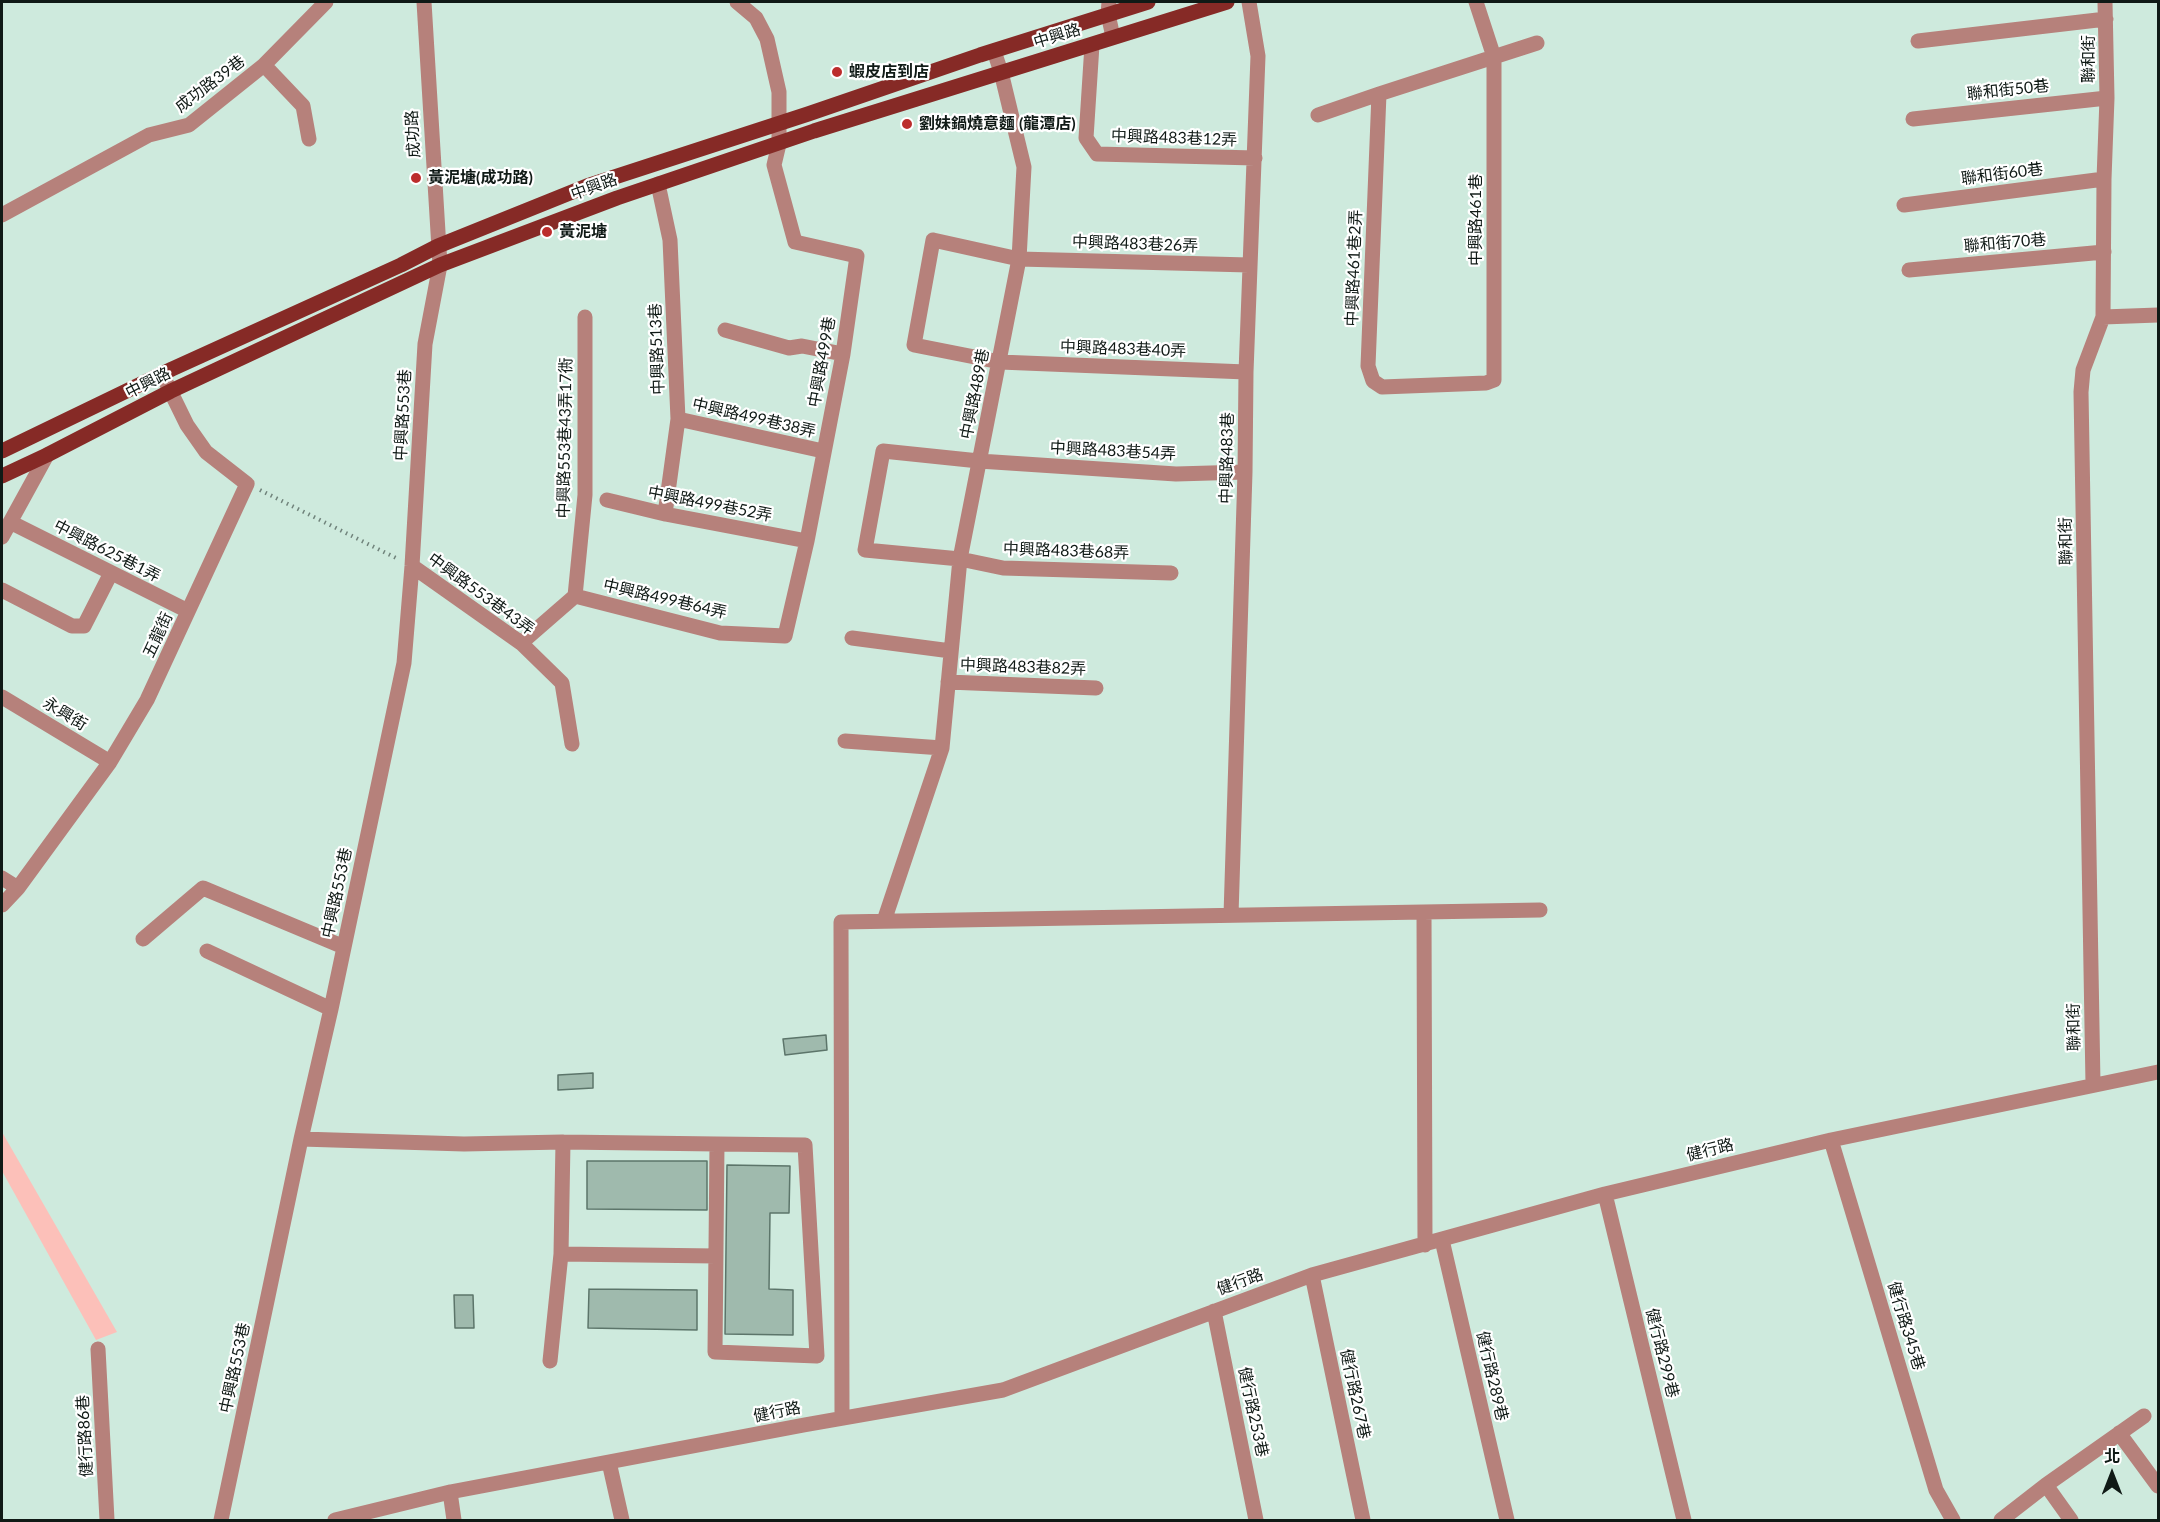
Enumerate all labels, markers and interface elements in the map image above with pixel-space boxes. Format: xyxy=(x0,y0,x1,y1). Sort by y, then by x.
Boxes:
street label: 中興路 xyxy=(1031,20,1083,52)
street label: 聯和街 xyxy=(2079,35,2099,83)
street label: 成功路39巷 xyxy=(171,51,249,117)
place label: 蝦皮店到店 xyxy=(849,62,929,82)
marker: 蝦皮店到店 xyxy=(830,65,844,79)
street label: 聯和街50巷 xyxy=(1966,76,2050,104)
street label: 成功路 xyxy=(402,110,424,158)
place label: 劉妹鍋燒意麵 (龍潭店) xyxy=(919,114,1076,134)
marker: 劉妹鍋燒意麵 (龍潭店) xyxy=(900,117,914,131)
street label: 中興路483巷12弄 xyxy=(1111,126,1237,150)
street label: 聯和街60巷 xyxy=(1960,159,2044,189)
place label: 黃泥塘(成功路) xyxy=(428,168,533,188)
street label: 中興路 xyxy=(568,170,620,204)
marker: 黃泥塘(成功路) xyxy=(409,171,423,185)
street label: 中興路461巷 xyxy=(1466,174,1486,266)
street label: 中興路461巷2弄 xyxy=(1342,209,1366,327)
place label: 黃泥塘 xyxy=(559,222,607,242)
marker: 黃泥塘 xyxy=(540,225,554,239)
street label: 聯和街70巷 xyxy=(1963,230,2047,256)
street label: 中興路483巷26弄 xyxy=(1072,232,1198,256)
street label: 中興路513巷 xyxy=(646,303,668,395)
street label: 中興路499巷 xyxy=(805,315,839,409)
street label: 中興路483巷40弄 xyxy=(1060,337,1186,361)
street label: 中興路489巷 xyxy=(957,347,993,441)
street label: 中興路553巷43弄17衖 xyxy=(554,357,576,519)
street label: 中興路 xyxy=(122,364,174,402)
street label: 中興路553巷 xyxy=(391,369,415,461)
street label: 中興路499巷38弄 xyxy=(690,394,818,442)
street label: 中興路483巷 xyxy=(1217,412,1237,504)
street label: 中興路483巷54弄 xyxy=(1049,438,1177,464)
street label: 中興路499巷52弄 xyxy=(646,483,774,525)
street label: 中興路625巷1弄 xyxy=(50,516,164,586)
street label: 聯和街 xyxy=(2056,517,2076,565)
street label: 中興路483巷68弄 xyxy=(1003,539,1129,563)
street label: 中興路553巷43弄 xyxy=(424,549,538,639)
street label: 中興路499巷64弄 xyxy=(601,575,729,623)
street label: 五龍街 xyxy=(139,609,177,661)
street label: 中興路483巷82弄 xyxy=(960,655,1086,679)
street label: 永興街 xyxy=(39,693,91,735)
street label: 中興路553巷 xyxy=(318,846,356,940)
street label: 聯和街 xyxy=(2064,1003,2084,1051)
street label: 健行路 xyxy=(1684,1135,1736,1165)
street label: 健行路 xyxy=(1214,1265,1266,1299)
street label: 健行路345巷 xyxy=(1883,1279,1929,1373)
street label: 健行路299巷 xyxy=(1642,1306,1682,1400)
street label: 中興路553巷 xyxy=(216,1321,254,1415)
street label: 健行路289巷 xyxy=(1472,1329,1512,1423)
street label: 健行路267巷 xyxy=(1336,1347,1374,1441)
street label: 健行路253巷 xyxy=(1234,1365,1272,1459)
street label: 健行路86巷 xyxy=(73,1394,97,1478)
street label: 健行路 xyxy=(752,1398,802,1426)
north arrow xyxy=(2082,1444,2142,1504)
text: 北 xyxy=(2104,1446,2120,1465)

